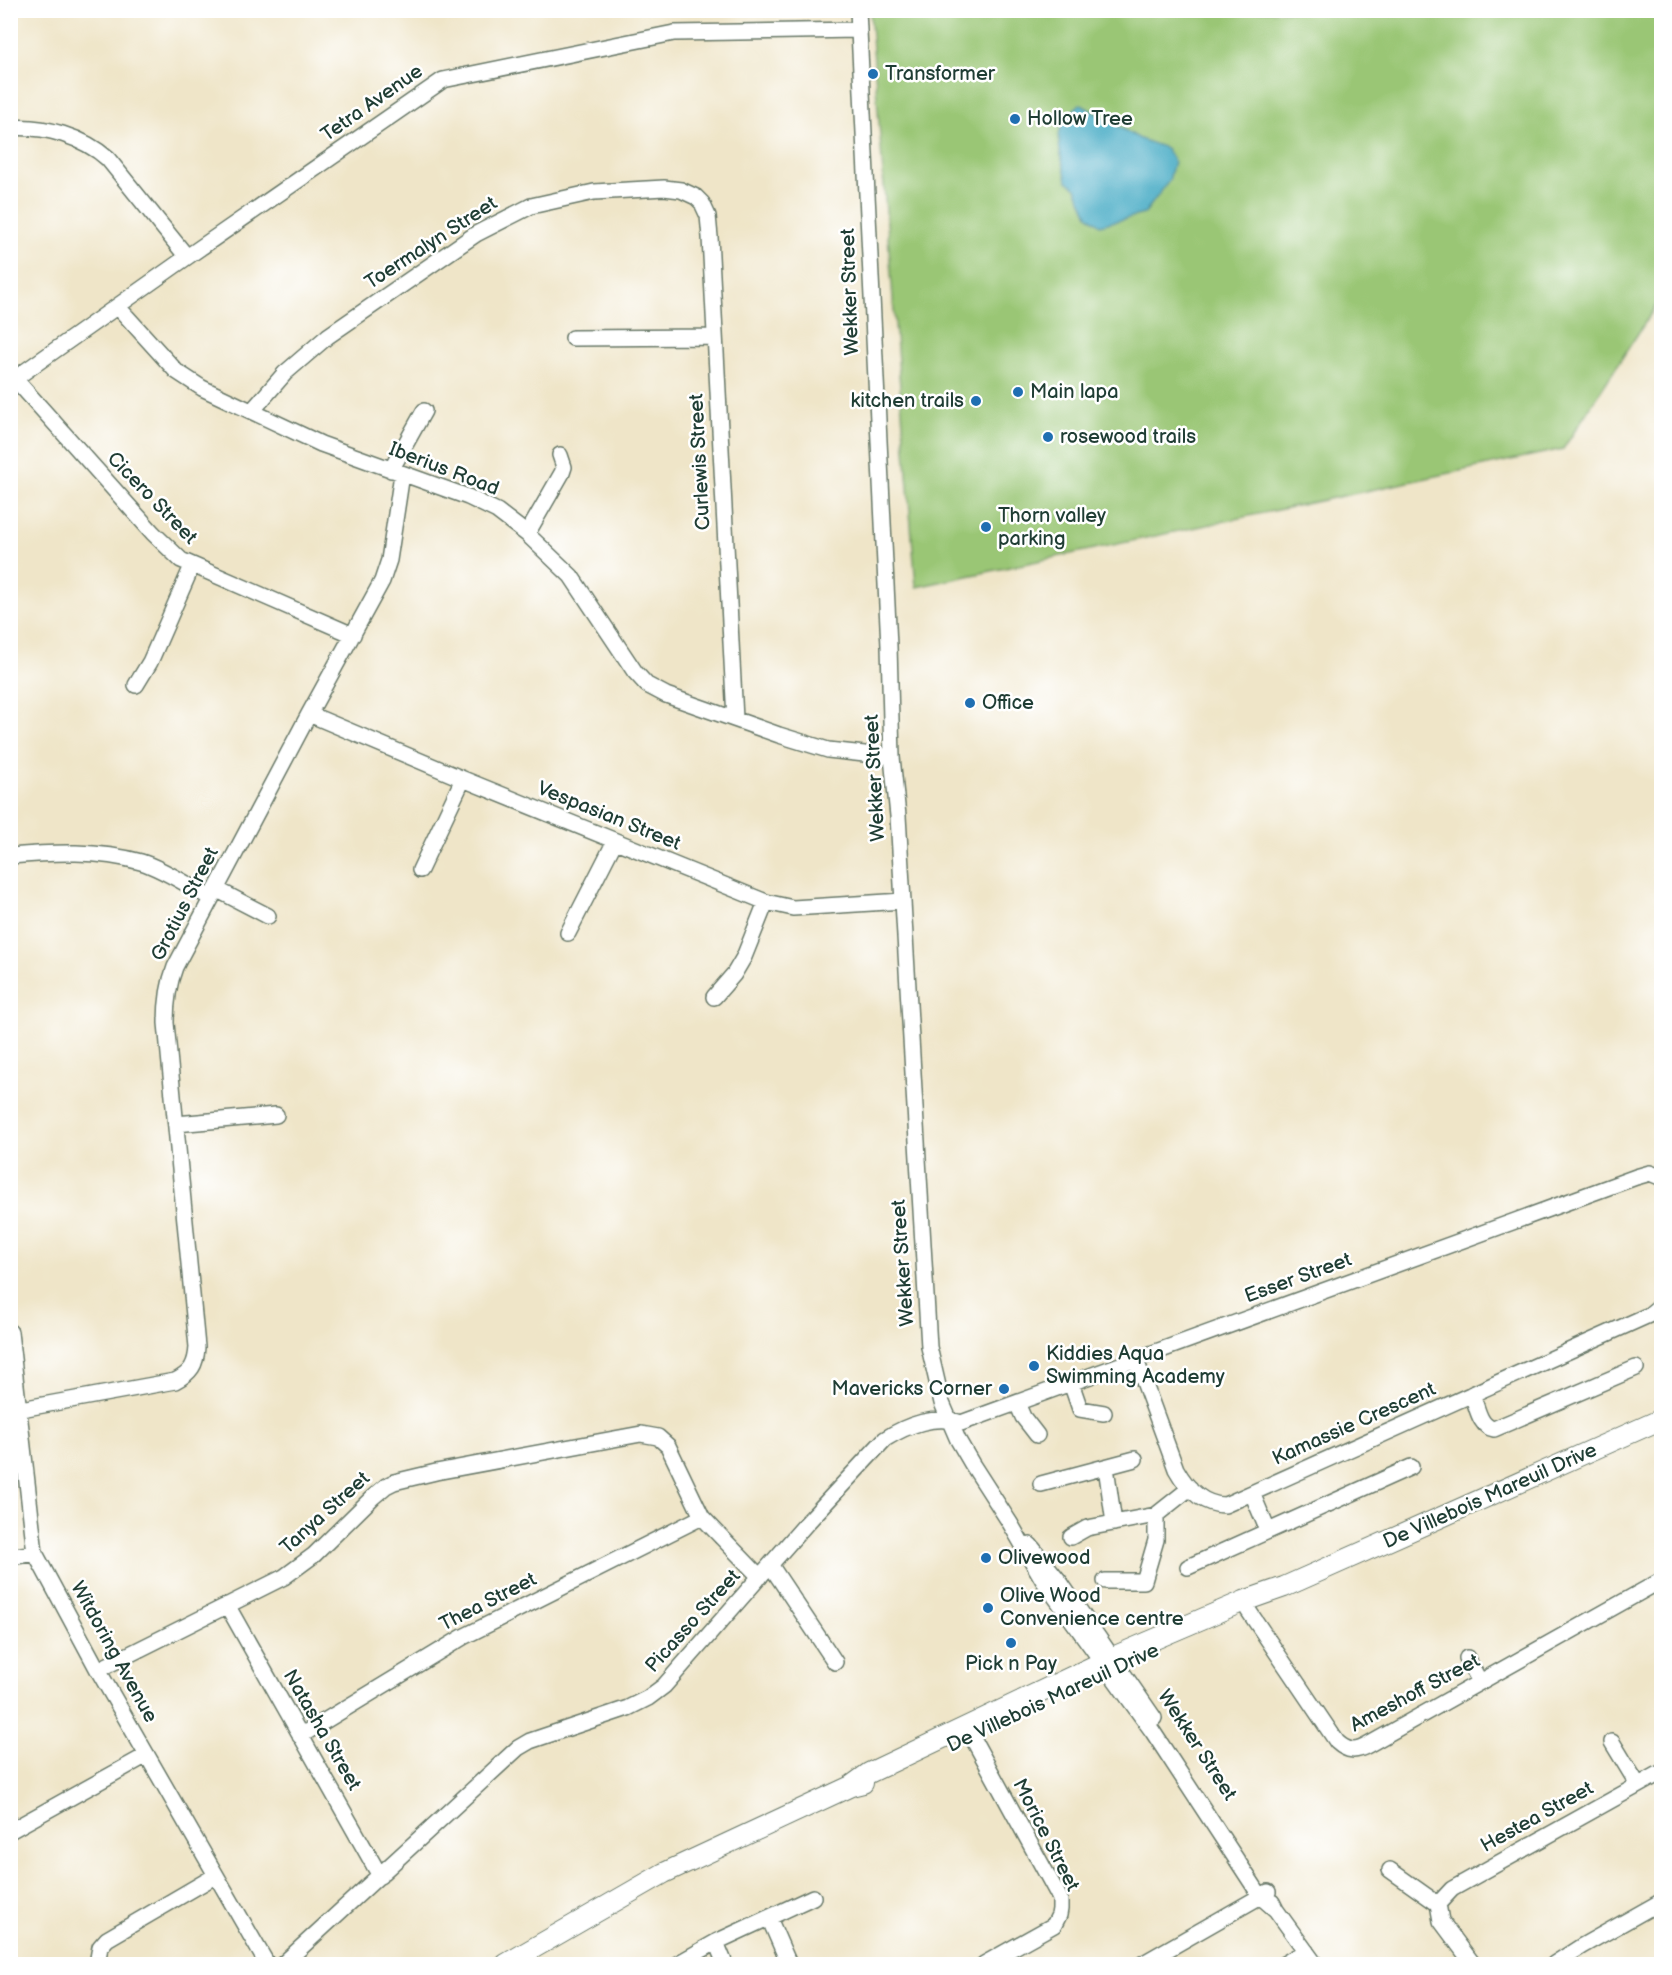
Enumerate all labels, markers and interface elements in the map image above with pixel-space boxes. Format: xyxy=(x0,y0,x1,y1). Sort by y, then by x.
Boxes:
street label: Tetra Avenue xyxy=(317,59,428,147)
place label: Transformer xyxy=(885,62,996,86)
marker: Transformer xyxy=(866,67,880,81)
place label: Hollow Tree xyxy=(1027,107,1133,131)
marker: Hollow Tree xyxy=(1008,112,1022,126)
street label: Toermalyn Street xyxy=(360,191,502,295)
street label: Wekker Street xyxy=(836,228,864,356)
place label: Main lapa xyxy=(1030,380,1119,404)
marker: Main lapa xyxy=(1011,385,1025,399)
place label: kitchen trails xyxy=(850,389,964,413)
street label: Curlewis Street xyxy=(684,393,716,531)
marker: kitchen trails xyxy=(969,394,983,408)
place label: rosewood trails xyxy=(1060,425,1196,449)
marker: rosewood trails xyxy=(1041,430,1055,444)
street label: Iberius Road xyxy=(386,437,502,501)
street label: Cicero Street xyxy=(102,447,202,549)
place label: Thorn valley parking xyxy=(998,504,1106,551)
marker: Thorn valley parking xyxy=(979,520,993,534)
place label: Office xyxy=(982,691,1034,715)
marker: Office xyxy=(963,696,977,710)
street label: Wekker Street xyxy=(860,714,890,842)
street label: Vespasian Street xyxy=(534,776,684,856)
street label: Grotius Street xyxy=(146,843,224,965)
street label: Wekker Street xyxy=(887,1199,919,1327)
street label: Esser Street xyxy=(1241,1248,1355,1308)
place label: Kiddies Aqua Swimming Academy xyxy=(1046,1342,1225,1389)
marker: Kiddies Aqua Swimming Academy xyxy=(1027,1359,1041,1373)
place label: Mavericks Corner xyxy=(831,1377,993,1401)
street label: Kamassie Crescent xyxy=(1269,1377,1439,1471)
marker: Mavericks Corner xyxy=(997,1382,1011,1396)
street label: De Villebois Mareuil Drive xyxy=(1380,1438,1601,1554)
street label: Tanya Street xyxy=(275,1467,375,1559)
place label: Olivewood xyxy=(998,1546,1090,1570)
marker: Olivewood xyxy=(979,1551,993,1565)
street label: Picasso Street xyxy=(640,1565,746,1677)
street label: Thea Street xyxy=(435,1567,541,1637)
street label: Witdoring Avenue xyxy=(65,1577,163,1727)
place label: Olive Wood Convenience centre xyxy=(1000,1584,1184,1631)
marker: Olive Wood Convenience centre xyxy=(981,1601,995,1615)
marker: Pick n Pay xyxy=(1004,1636,1018,1650)
street label: De Villebois Mareuil Drive xyxy=(943,1638,1163,1758)
street label: Ameshoff Street xyxy=(1346,1649,1484,1737)
place label: Pick n Pay xyxy=(965,1652,1057,1676)
street label: Natasha Street xyxy=(278,1665,366,1795)
street label: Wekker Street xyxy=(1152,1685,1242,1805)
street label: Morice Street xyxy=(1007,1775,1085,1895)
street label: Hestea Street xyxy=(1477,1776,1597,1858)

